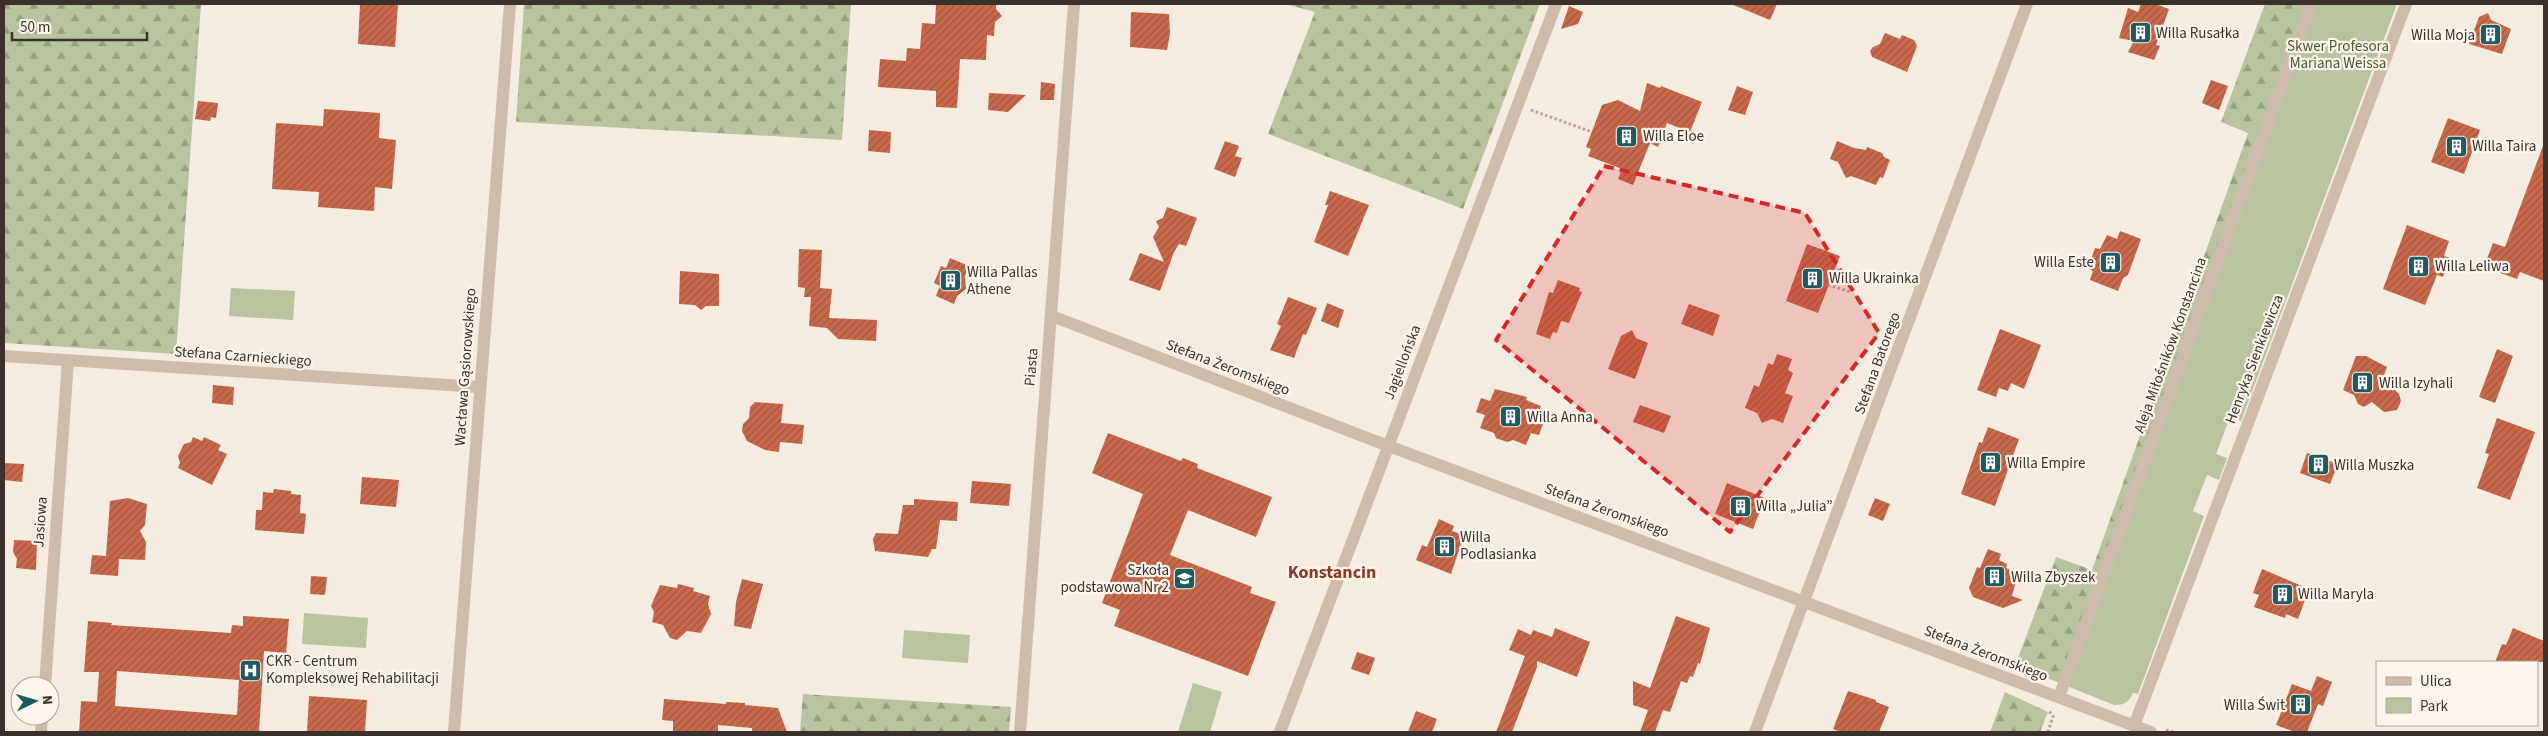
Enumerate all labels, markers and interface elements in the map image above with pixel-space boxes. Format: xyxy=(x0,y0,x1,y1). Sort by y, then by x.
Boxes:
scale bar xyxy=(12,10,148,42)
text: 50 m xyxy=(20,17,50,38)
building icon: Willa Rusałka xyxy=(2128,21,2152,45)
place label: Willa Rusałka xyxy=(2156,23,2240,44)
building icon: Willa Moja xyxy=(2479,23,2503,47)
place label: Willa Moja xyxy=(2411,25,2475,46)
park label: Skwer Profesora Mariana Weissa xyxy=(2287,36,2389,74)
building icon: Willa Eloe xyxy=(1615,124,1639,148)
place label: Willa Eloe xyxy=(1643,126,1704,147)
building icon: Willa Taira xyxy=(2444,134,2468,158)
place label: Willa Taira xyxy=(2472,136,2536,157)
building icon: Willa Este xyxy=(2098,250,2122,274)
place label: Willa Este xyxy=(2034,252,2094,273)
street label: Aleja Miłośników Konstancina xyxy=(2129,254,2212,436)
building icon: Willa Leliwa xyxy=(2407,254,2431,278)
place label: Willa Leliwa xyxy=(2435,256,2509,277)
place label: Willa Pallas Athene xyxy=(967,262,1038,300)
building icon: Willa Ukrainka xyxy=(1801,266,1825,290)
place label: Willa Ukrainka xyxy=(1829,268,1919,289)
building icon: Willa Pallas Athene xyxy=(939,269,963,293)
street label: Wacława Gąsiorowskiego xyxy=(450,287,481,447)
street label: Henryka Sienkiewicza xyxy=(2220,292,2289,427)
street label: Stefana Batorego xyxy=(1849,309,1906,417)
street label: Jagiellońska xyxy=(1379,322,1426,403)
street label: Stefana Żeromskiego xyxy=(1163,334,1293,401)
street label: Stefana Czarnieckiego xyxy=(174,341,312,372)
street label: Piasta xyxy=(1019,347,1044,387)
building icon: Willa Izyhali xyxy=(2351,371,2375,395)
place label: Willa Izyhali xyxy=(2379,373,2453,394)
building icon: Willa Anna xyxy=(1499,405,1523,429)
place label: Willa Anna xyxy=(1527,407,1593,428)
building icon: Willa Empire xyxy=(1979,451,2003,475)
place label: Willa Empire xyxy=(2007,453,2086,474)
building icon: Willa Muszka xyxy=(2306,453,2330,477)
place label: Willa Muszka xyxy=(2334,455,2414,476)
street label: Stefana Żeromskiego xyxy=(1542,478,1672,543)
building icon: Willa „Julia” xyxy=(1728,494,1752,518)
street label: Jasiowa xyxy=(28,496,53,548)
place label: Willa „Julia” xyxy=(1756,496,1833,517)
place label: Willa Podlasianka xyxy=(1460,527,1537,565)
building icon: Willa Podlasianka xyxy=(1432,534,1456,558)
place label: Szkoła podstawowa Nr 2 xyxy=(1061,560,1169,598)
district label: Konstancin xyxy=(1288,560,1376,585)
building icon: Willa Zbyszek xyxy=(1983,565,2007,589)
school or university icon: Szkoła podstawowa Nr 2 xyxy=(1173,567,1197,591)
place label: Willa Zbyszek xyxy=(2011,567,2096,588)
building icon: Willa Maryla xyxy=(2270,582,2294,606)
place label: Willa Maryla xyxy=(2298,584,2374,605)
street label: Stefana Żeromskiego xyxy=(1921,620,2051,687)
place label: CKR - Centrum Kompleksowej Rehabilitacji xyxy=(266,651,439,689)
hospital icon: CKR - Centrum Kompleksowej Rehabilitacji xyxy=(238,658,262,682)
legend xyxy=(2376,661,2538,726)
text: Ulica xyxy=(2420,671,2451,692)
north arrow xyxy=(10,676,60,726)
building icon: Willa Świt xyxy=(2289,693,2313,717)
text: N xyxy=(37,694,57,705)
place label: Willa Świt xyxy=(2224,695,2285,716)
text: Park xyxy=(2420,696,2449,717)

